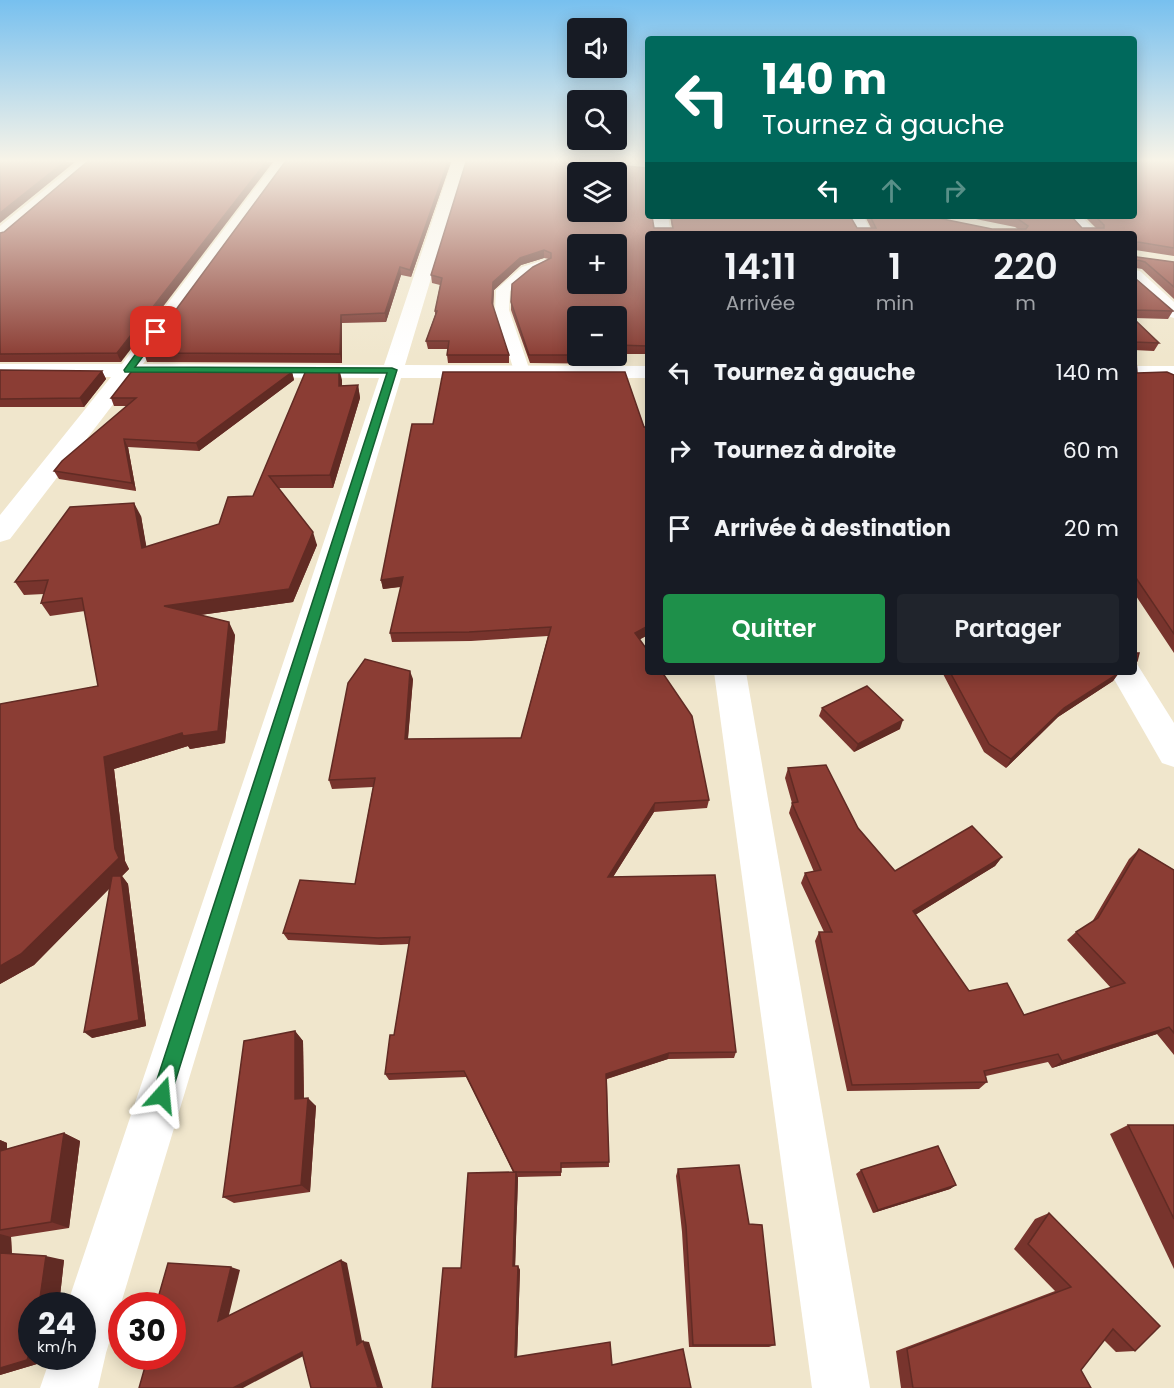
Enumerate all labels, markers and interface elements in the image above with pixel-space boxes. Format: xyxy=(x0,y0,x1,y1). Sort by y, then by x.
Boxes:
map controls xyxy=(567,18,627,366)
button: sound xyxy=(567,18,627,78)
text: 140 m xyxy=(762,50,887,109)
icon: left xyxy=(663,60,741,138)
button: search xyxy=(567,90,627,150)
text: Tournez à gauche xyxy=(762,106,1004,143)
button: layers xyxy=(567,162,627,222)
icon: left xyxy=(812,174,845,207)
icon: ahead xyxy=(875,174,908,207)
icon: right xyxy=(938,174,971,207)
button: + xyxy=(567,234,627,294)
text: 14:11 xyxy=(724,241,797,292)
text: 1 xyxy=(888,241,901,292)
text: 220 xyxy=(993,241,1058,292)
text: Arrivée xyxy=(726,289,795,317)
text: min xyxy=(876,289,914,317)
text: m xyxy=(1015,289,1036,317)
pin xyxy=(130,306,181,357)
button: − xyxy=(567,306,627,366)
icon: arrive xyxy=(139,315,172,348)
icon: left xyxy=(663,356,696,389)
text: Tournez à gauche xyxy=(714,357,915,388)
text: 140 m xyxy=(1056,357,1119,388)
icon: right xyxy=(663,434,696,467)
text: Tournez à droite xyxy=(714,435,896,466)
text: 60 m xyxy=(1063,435,1119,466)
icon: arrive xyxy=(663,512,696,545)
text: Arrivée à destination xyxy=(714,513,951,544)
text: 20 m xyxy=(1064,513,1119,544)
button: Quitter xyxy=(663,594,885,663)
button: Partager xyxy=(897,594,1119,663)
position arrow xyxy=(130,1063,194,1127)
speed limit sign: 30 xyxy=(108,1292,186,1370)
text: 24 xyxy=(38,1302,76,1345)
text: km/h xyxy=(37,1336,77,1357)

